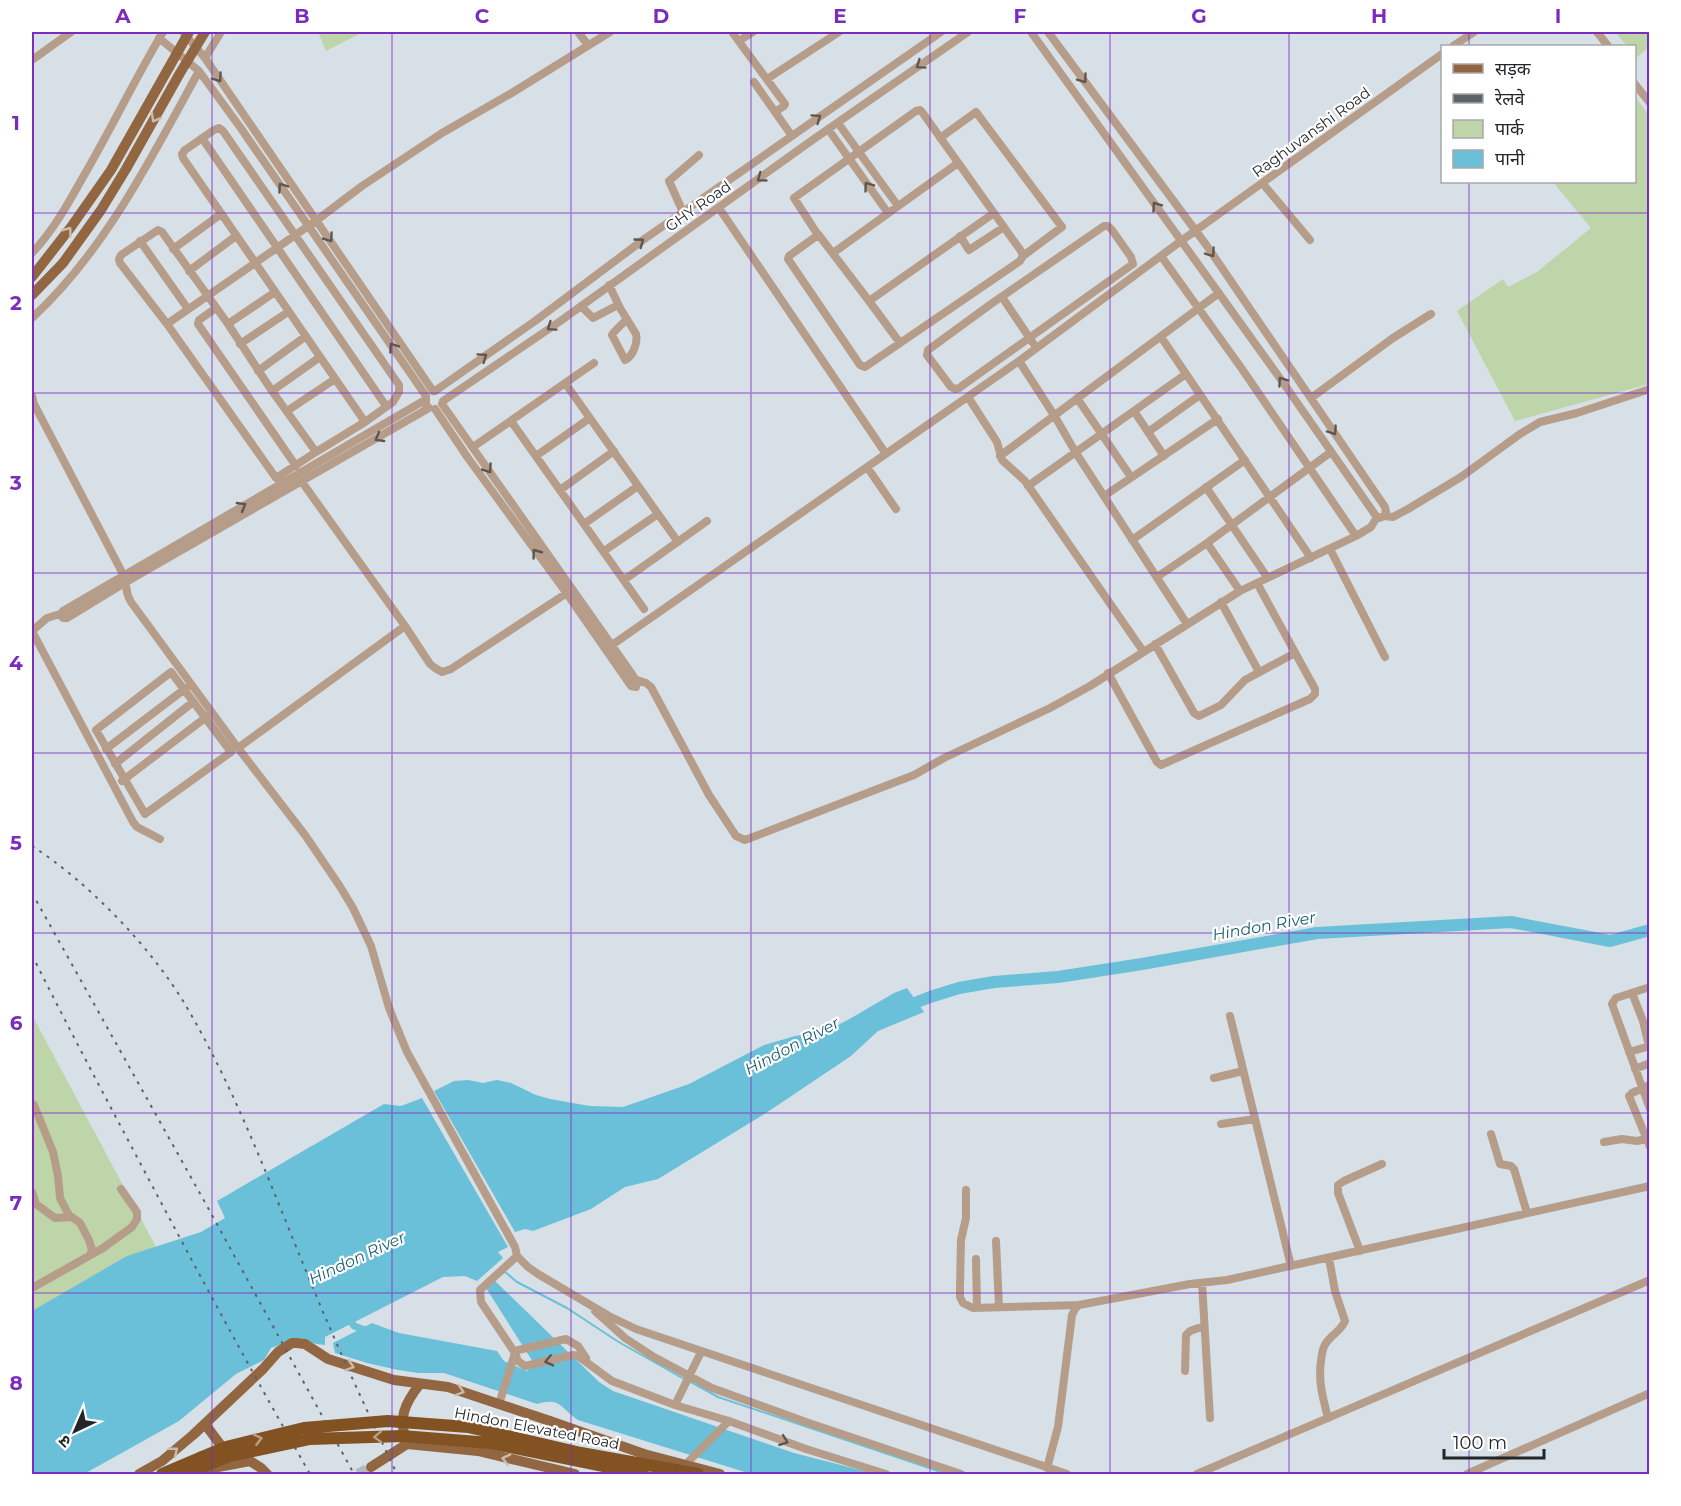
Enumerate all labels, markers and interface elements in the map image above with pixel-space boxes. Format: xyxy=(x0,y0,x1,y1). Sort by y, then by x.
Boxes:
text: A xyxy=(114,4,131,28)
text: B xyxy=(294,4,310,28)
text: C xyxy=(475,4,490,28)
text: D xyxy=(653,4,669,28)
text: E xyxy=(833,4,847,28)
text: F xyxy=(1014,4,1027,28)
text: G xyxy=(1191,4,1207,28)
text: H xyxy=(1371,4,1387,28)
text: I xyxy=(1555,4,1561,28)
legend xyxy=(1441,45,1636,183)
one-way arrow xyxy=(916,58,927,69)
text: सड़क xyxy=(1495,58,1532,80)
one-way arrow xyxy=(211,71,222,82)
one-way arrow xyxy=(1076,72,1087,83)
street label: Raghuvanshi Road xyxy=(1248,83,1374,181)
text: रेलवे xyxy=(1494,88,1526,110)
text: 1 xyxy=(12,111,20,135)
one-way arrow xyxy=(150,112,162,122)
one-way arrow xyxy=(811,114,822,125)
text: पार्क xyxy=(1495,118,1525,140)
text: पानी xyxy=(1495,148,1525,170)
one-way arrow xyxy=(756,170,767,181)
street label: GHY Road xyxy=(661,176,735,236)
one-way arrow xyxy=(864,181,875,192)
one-way arrow xyxy=(278,183,289,194)
one-way arrow xyxy=(1152,202,1163,213)
one-way arrow xyxy=(60,226,71,237)
one-way arrow xyxy=(322,232,333,243)
one-way arrow xyxy=(634,238,645,249)
one-way arrow xyxy=(1204,246,1215,257)
text: 2 xyxy=(10,291,22,315)
one-way arrow xyxy=(546,320,557,331)
one-way arrow xyxy=(389,343,400,354)
one-way arrow xyxy=(476,353,487,364)
one-way arrow xyxy=(1278,377,1289,388)
one-way arrow xyxy=(1326,424,1337,435)
one-way arrow xyxy=(375,430,385,442)
one-way arrow xyxy=(481,462,492,473)
text: 3 xyxy=(9,471,22,495)
one-way arrow xyxy=(236,501,246,513)
one-way arrow xyxy=(533,549,544,560)
text: 4 xyxy=(9,651,23,675)
text: 5 xyxy=(10,831,22,855)
water label: Hindon River xyxy=(1211,907,1318,944)
text: 6 xyxy=(10,1011,23,1035)
water label: Hindon River xyxy=(741,1013,843,1079)
text: 7 xyxy=(10,1191,22,1215)
water label: Hindon River xyxy=(306,1227,409,1289)
one-way arrow xyxy=(544,1353,554,1366)
one-way arrow xyxy=(344,1358,355,1371)
text: 8 xyxy=(9,1371,23,1395)
one-way arrow xyxy=(454,1383,465,1396)
north arrow xyxy=(45,1401,105,1461)
street label: Hindon Elevated Road xyxy=(453,1403,621,1453)
scale bar xyxy=(1444,1422,1544,1460)
text: उ xyxy=(55,1431,75,1452)
one-way arrow xyxy=(374,1431,383,1443)
text: 100 m xyxy=(1453,1432,1507,1454)
one-way arrow xyxy=(252,1434,262,1447)
one-way arrow xyxy=(778,1434,789,1447)
one-way arrow xyxy=(167,1447,178,1458)
one-way arrow xyxy=(501,1453,511,1466)

